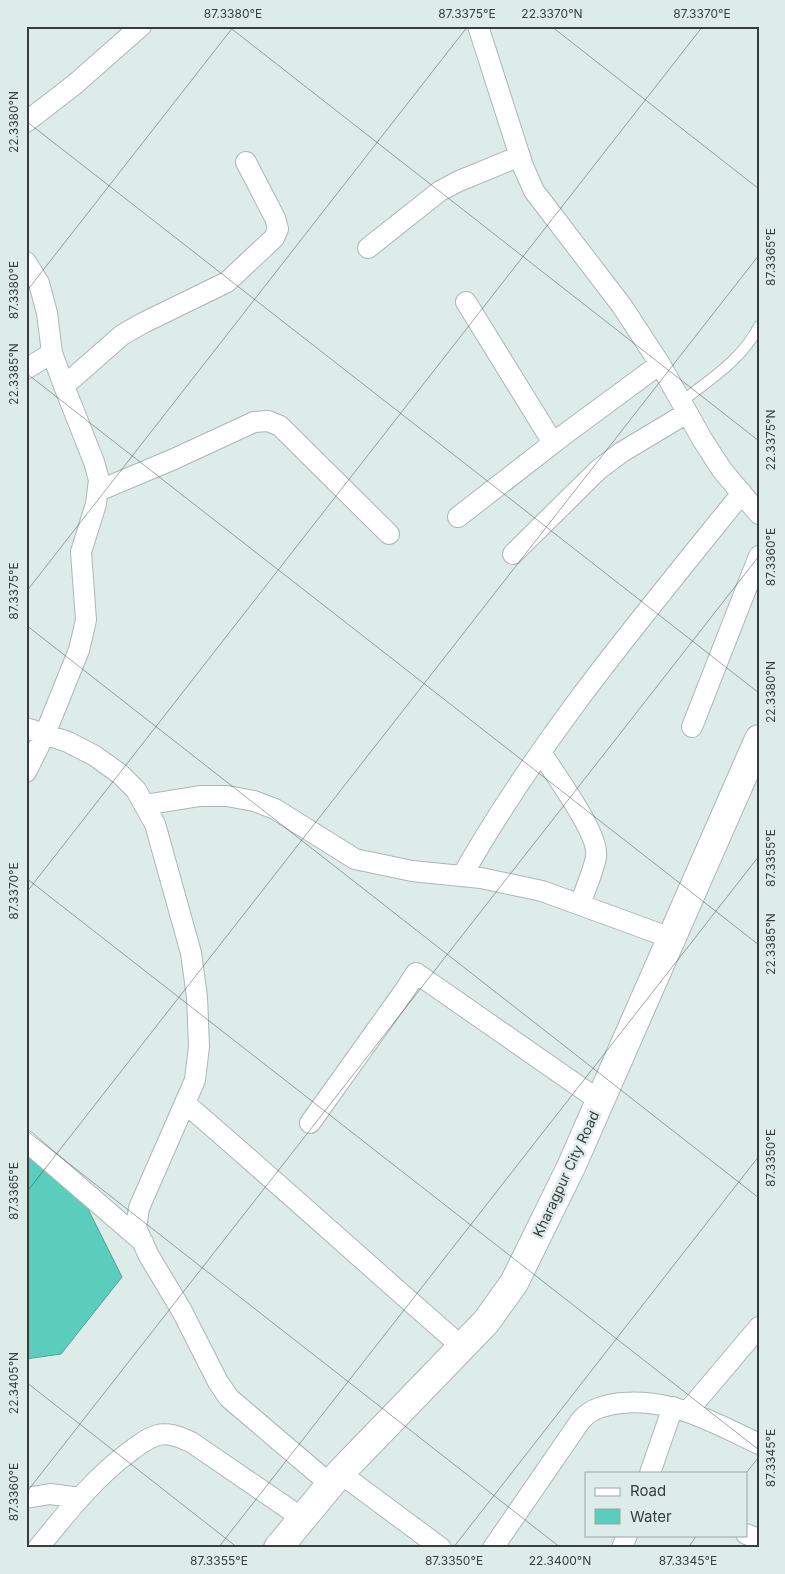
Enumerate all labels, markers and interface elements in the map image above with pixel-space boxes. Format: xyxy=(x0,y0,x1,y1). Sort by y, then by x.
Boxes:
text: 87.3380°E xyxy=(204,6,262,21)
text: 87.3375°E xyxy=(438,6,496,21)
text: 22.3370°N xyxy=(521,6,583,21)
text: 87.3370°E xyxy=(673,6,731,21)
text: 22.3380°N xyxy=(6,91,21,153)
text: 87.3365°E xyxy=(763,228,778,286)
text: 87.3380°E xyxy=(6,261,21,319)
text: 22.3385°N xyxy=(6,343,21,405)
text: 22.3375°N xyxy=(763,409,778,471)
text: 87.3360°E xyxy=(763,528,778,586)
text: 87.3375°E xyxy=(6,562,21,620)
text: 22.3380°N xyxy=(763,661,778,723)
text: 87.3355°E xyxy=(763,829,778,887)
text: 87.3370°E xyxy=(6,862,21,920)
text: 22.3385°N xyxy=(763,913,778,975)
street label: Kharagpur City Road xyxy=(529,1108,602,1240)
text: 87.3350°E xyxy=(763,1129,778,1187)
text: 87.3365°E xyxy=(6,1162,21,1220)
text: 22.3405°N xyxy=(6,1352,21,1414)
text: 87.3345°E xyxy=(763,1429,778,1487)
text: 87.3360°E xyxy=(6,1463,21,1521)
legend xyxy=(585,1472,748,1536)
text: Road xyxy=(630,1481,666,1500)
text: Water xyxy=(630,1507,672,1526)
text: 87.3355°E xyxy=(190,1553,248,1568)
text: 87.3350°E xyxy=(425,1553,483,1568)
text: 22.3400°N xyxy=(529,1553,591,1568)
text: 87.3345°E xyxy=(659,1553,717,1568)

